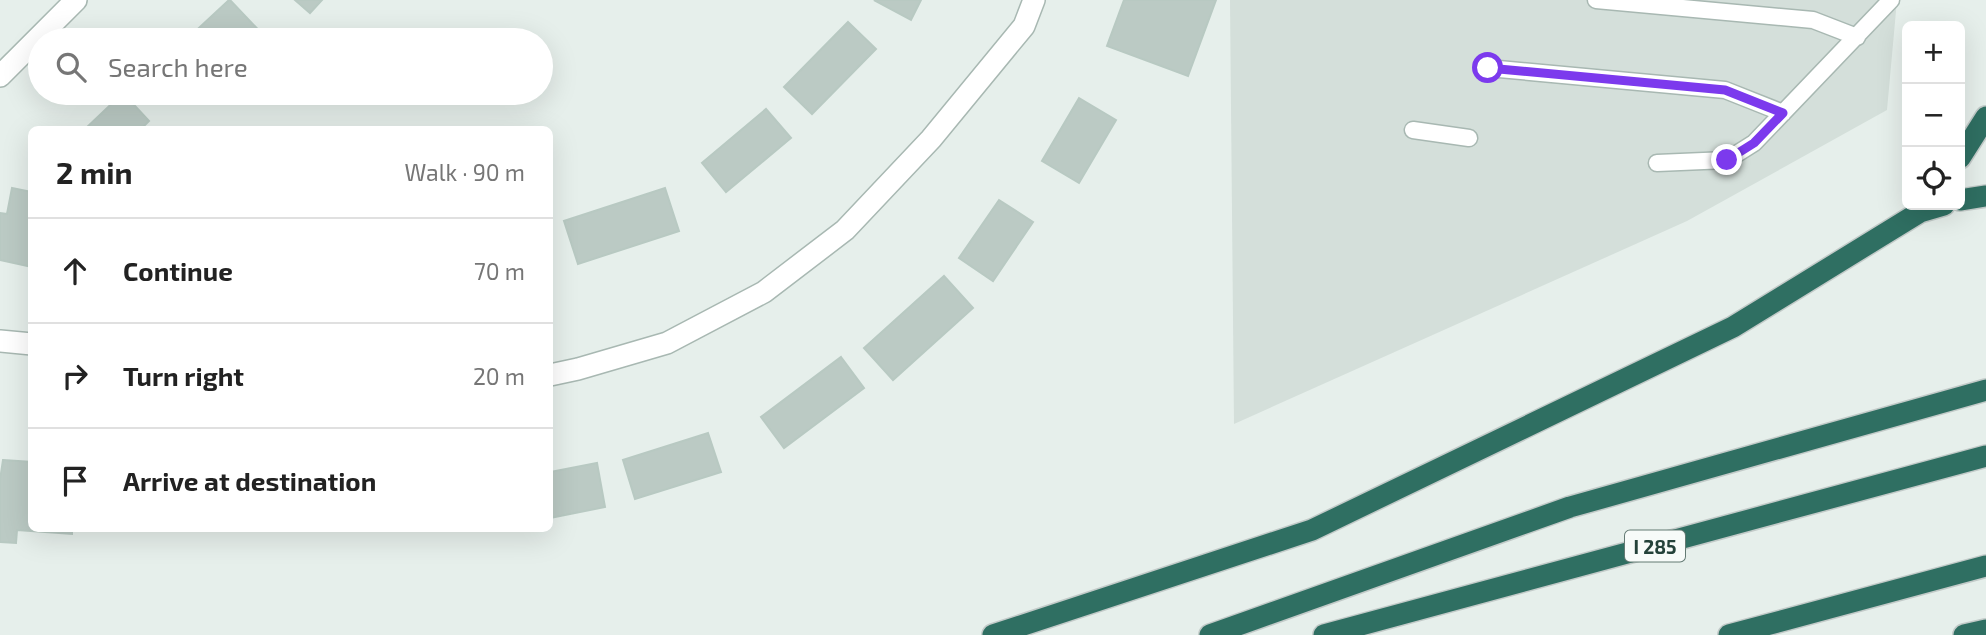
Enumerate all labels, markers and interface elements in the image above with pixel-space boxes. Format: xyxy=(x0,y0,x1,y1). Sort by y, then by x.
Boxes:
map controls xyxy=(1902,21,1965,210)
button: + xyxy=(1902,21,1965,84)
search box xyxy=(28,28,553,105)
icon: search xyxy=(52,48,90,86)
text: Search here xyxy=(108,51,248,82)
route start xyxy=(1472,52,1503,83)
button: − xyxy=(1902,84,1965,147)
route end xyxy=(1711,144,1742,175)
button: locate xyxy=(1902,147,1965,210)
text: 2 min xyxy=(56,154,133,190)
text: Walk · 90 m xyxy=(405,158,525,186)
icon: ahead xyxy=(56,252,94,290)
text: Continue xyxy=(123,255,233,286)
text: 70 m xyxy=(474,257,525,285)
icon: right xyxy=(56,357,94,395)
text: Turn right xyxy=(123,360,244,391)
text: 20 m xyxy=(473,362,525,390)
icon: arrive xyxy=(56,462,94,500)
text: Arrive at destination xyxy=(123,465,376,496)
road number: I 285 xyxy=(1625,530,1685,562)

